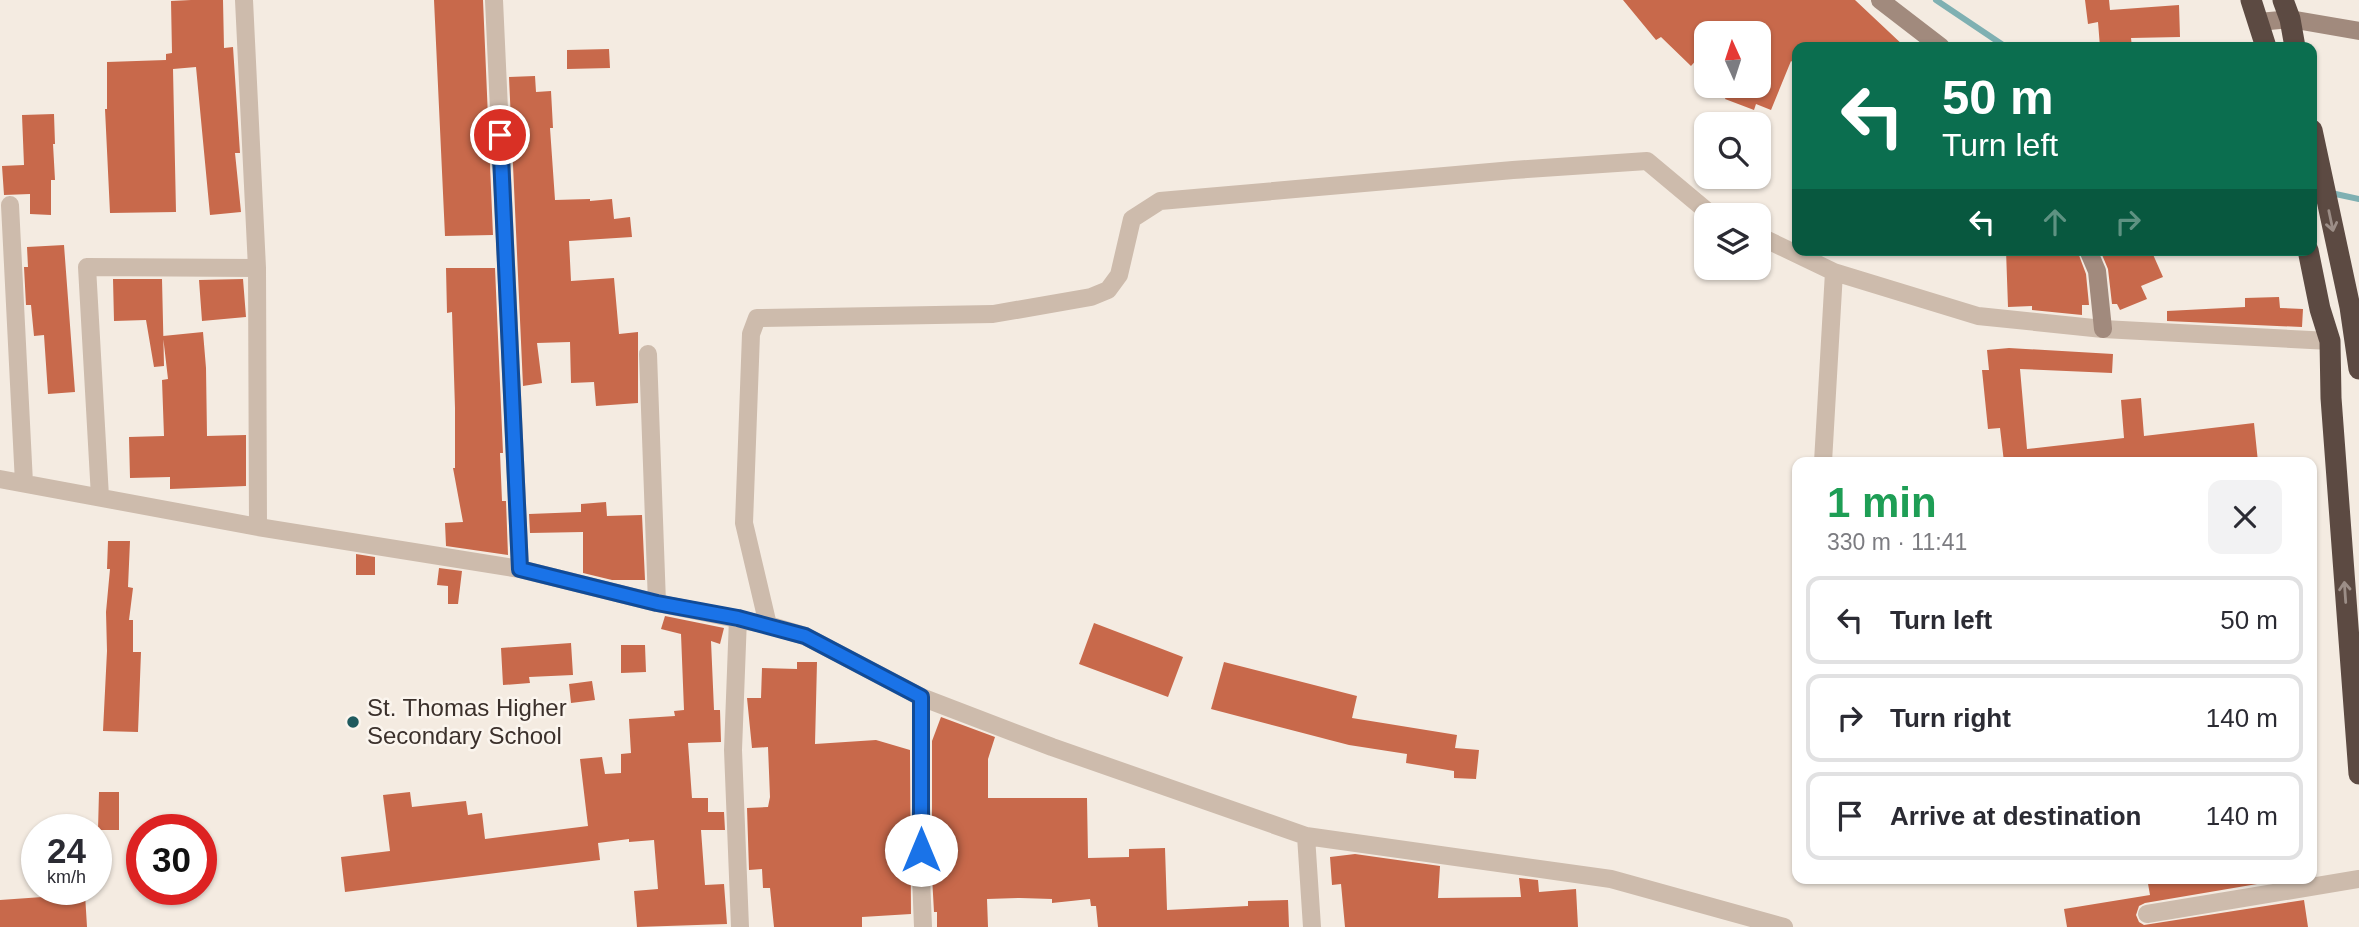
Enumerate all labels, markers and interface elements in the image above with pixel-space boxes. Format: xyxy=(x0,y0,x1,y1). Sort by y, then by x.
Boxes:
north arrow xyxy=(1694,21,1771,98)
map controls xyxy=(1694,21,1771,280)
icon: left xyxy=(1827,70,1918,161)
text: 50 m xyxy=(1942,70,2054,124)
pin xyxy=(470,105,530,165)
button: search xyxy=(1694,112,1771,189)
icon: arrive xyxy=(481,116,519,154)
text: Turn left xyxy=(1942,127,2058,163)
button: layers xyxy=(1694,203,1771,280)
icon: left xyxy=(1963,203,2001,241)
icon: ahead xyxy=(2036,203,2074,241)
icon: right xyxy=(2109,203,2147,241)
one-way arrow xyxy=(2325,209,2339,232)
text: 1 min xyxy=(1827,479,1937,526)
button: close xyxy=(2208,480,2282,554)
text: 330 m · 11:41 xyxy=(1827,529,1967,555)
one-way arrow xyxy=(2339,580,2352,603)
icon: left xyxy=(1831,601,1869,639)
text: Turn left xyxy=(1890,605,1992,635)
text: 50 m xyxy=(2220,605,2278,635)
place label: St. Thomas Higher Secondary School xyxy=(367,694,567,749)
icon: right xyxy=(1831,699,1869,737)
text: Turn right xyxy=(1890,703,2011,733)
text: 140 m xyxy=(2206,703,2278,733)
marker: St. Thomas Higher Secondary School xyxy=(345,714,361,730)
icon: arrive xyxy=(1831,797,1869,835)
text: Arrive at destination xyxy=(1890,801,2141,831)
text: 140 m xyxy=(2206,801,2278,831)
position arrow xyxy=(884,813,958,887)
speed limit sign: 30 xyxy=(126,814,217,905)
text: 24 xyxy=(47,831,86,870)
text: km/h xyxy=(47,867,86,887)

